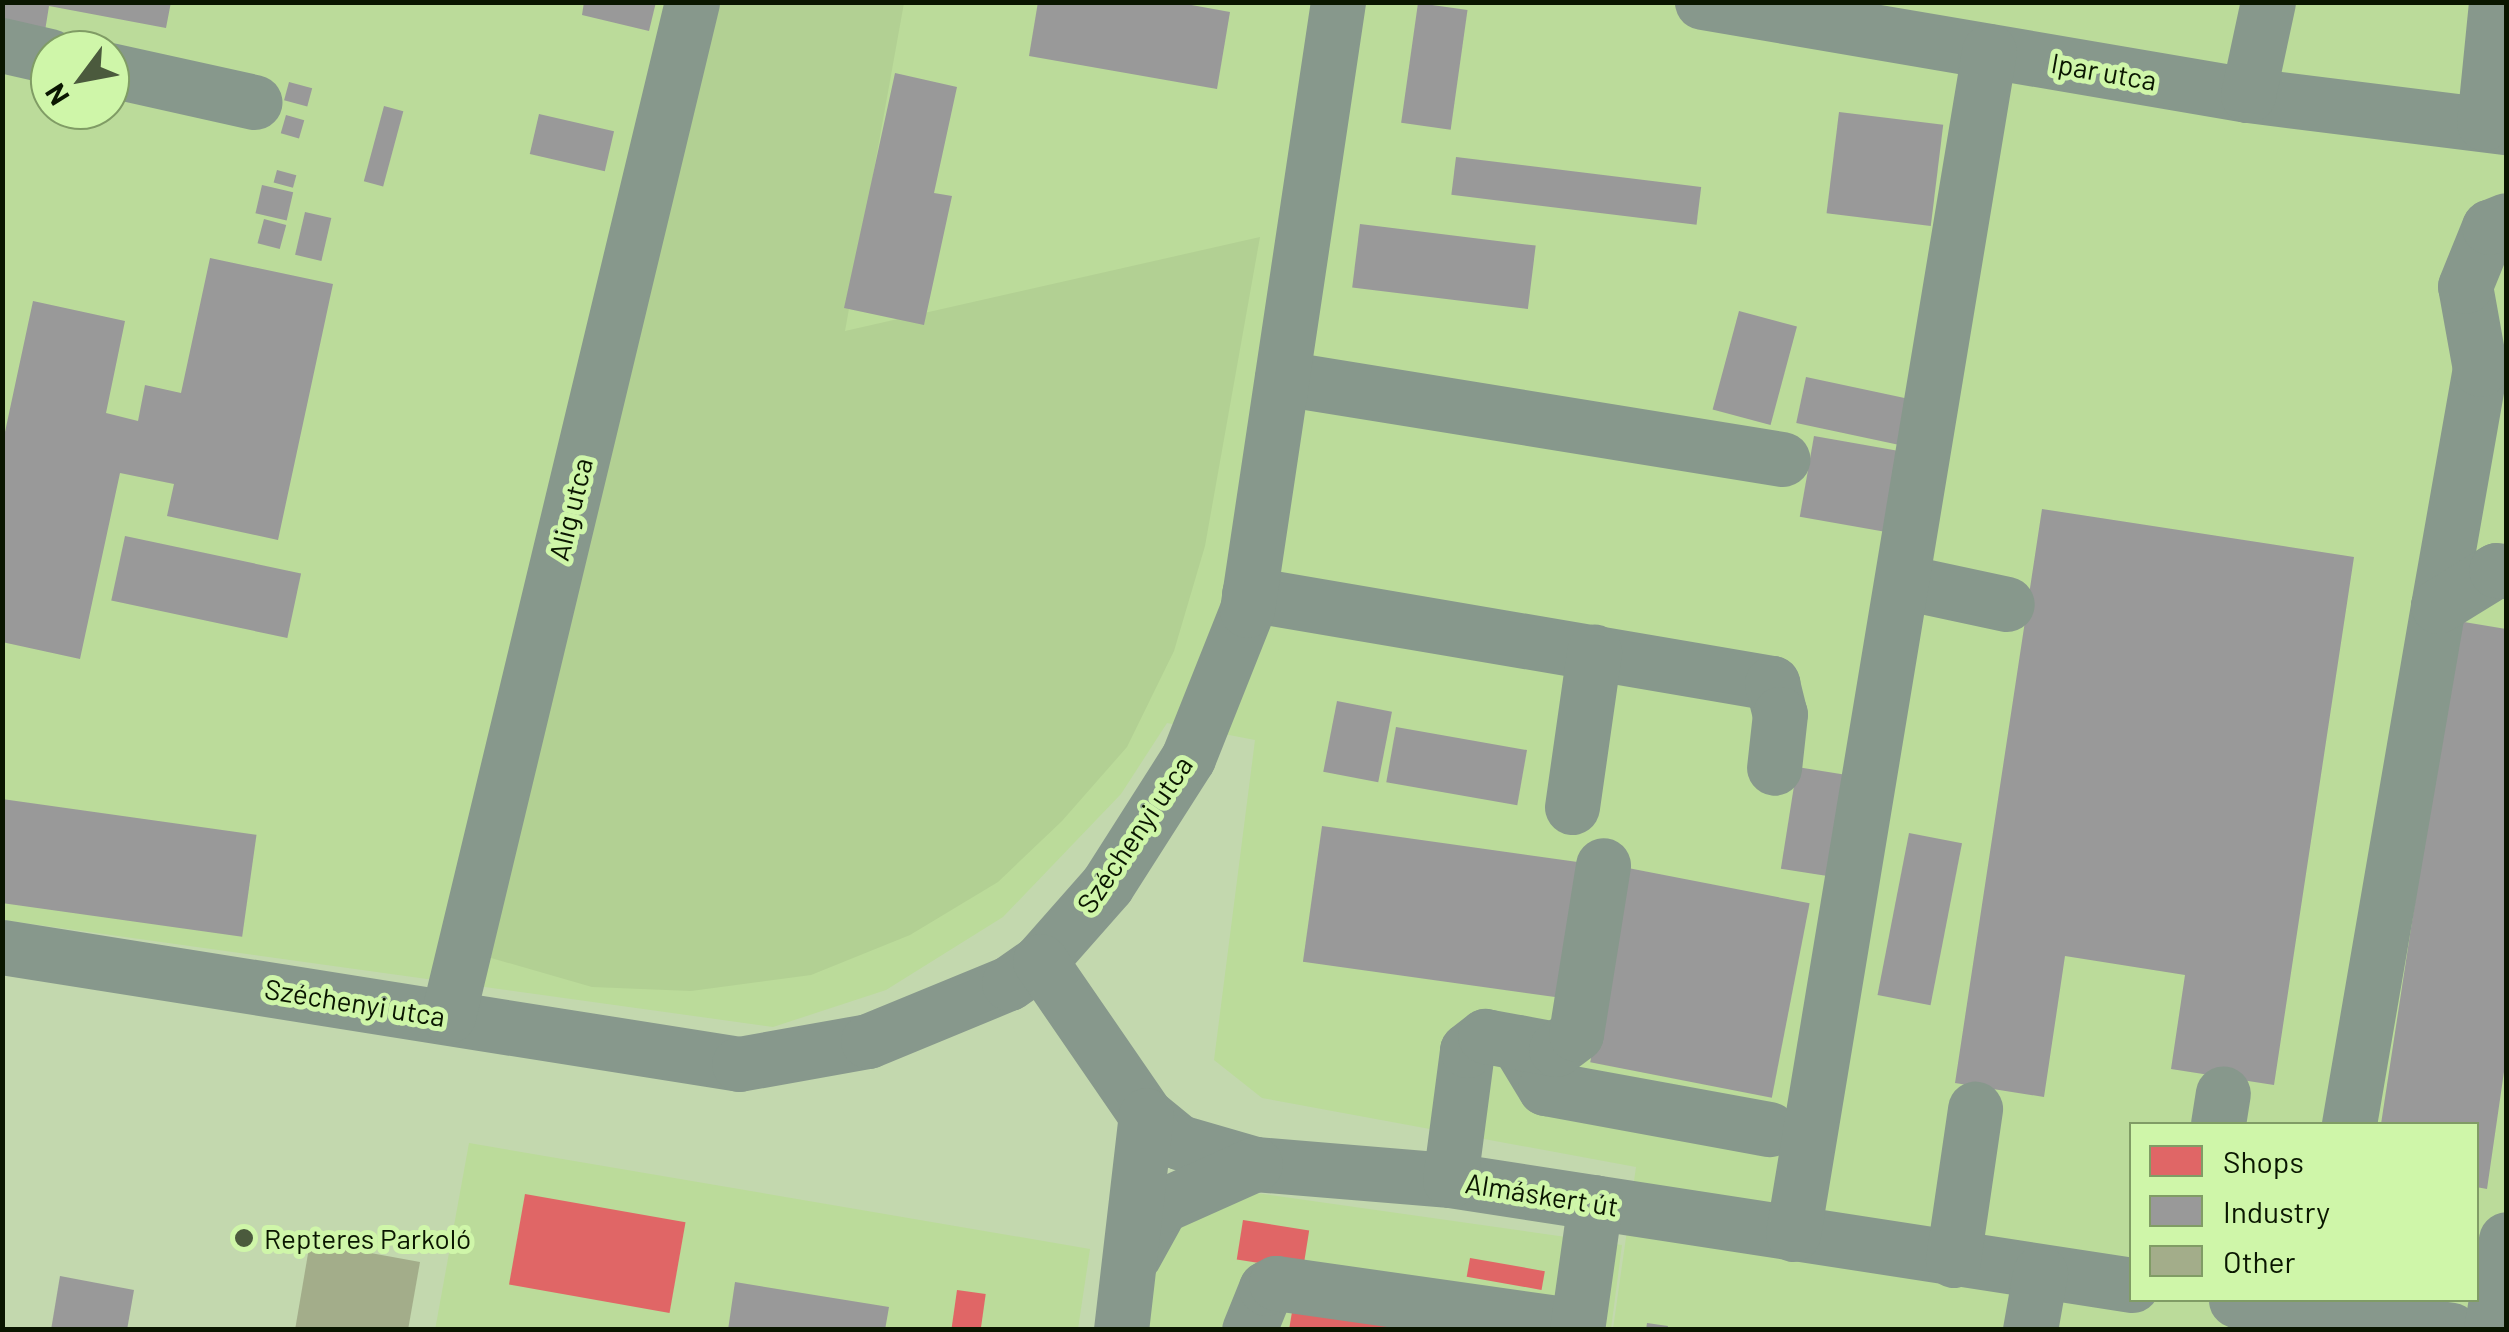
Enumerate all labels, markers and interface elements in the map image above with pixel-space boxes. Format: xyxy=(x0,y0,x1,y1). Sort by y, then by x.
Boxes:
north arrow xyxy=(30,30,130,130)
street label: Ipar utca xyxy=(2049,45,2159,97)
text: N xyxy=(37,78,76,112)
street label: Alig utca xyxy=(541,454,599,564)
street label: Széchenyi utca xyxy=(1069,749,1199,919)
street label: Széchenyi utca xyxy=(262,971,448,1033)
legend xyxy=(2129,1122,2479,1302)
text: Shops xyxy=(2223,1143,2304,1179)
street label: Almáskert út xyxy=(1463,1165,1621,1223)
text: Industry xyxy=(2223,1193,2330,1229)
place label: Repteres Parkoló xyxy=(264,1221,471,1255)
marker: Repteres Parkoló xyxy=(233,1227,255,1249)
text: Other xyxy=(2223,1243,2295,1279)

